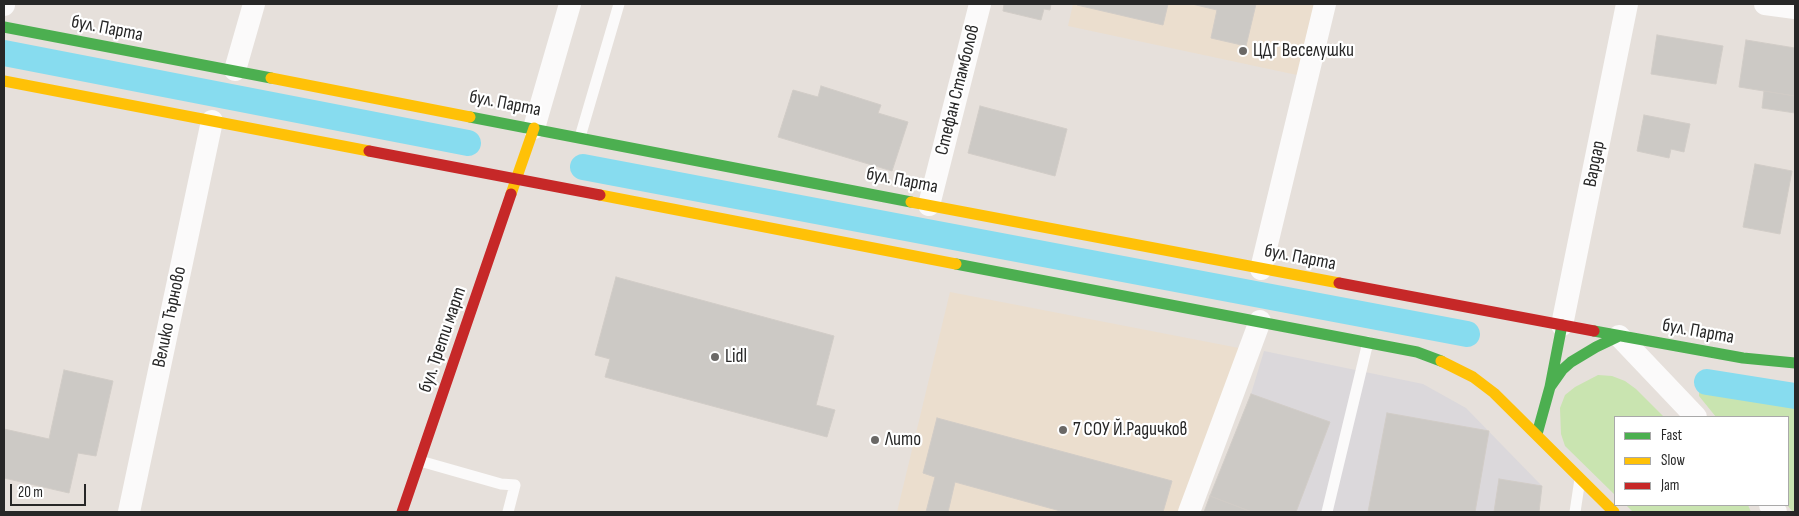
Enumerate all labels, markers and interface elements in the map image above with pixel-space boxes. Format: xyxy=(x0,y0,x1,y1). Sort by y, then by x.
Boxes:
street label: бул. Парта xyxy=(69,11,145,47)
street label: Стефан Стамболов xyxy=(931,22,985,158)
place label: ЦДГ Веселушки xyxy=(1253,40,1354,62)
marker: ЦДГ Веселушки xyxy=(1237,45,1249,57)
street label: бул. Парта xyxy=(467,86,543,122)
street label: Вардар xyxy=(1579,139,1611,189)
street label: бул. Парта xyxy=(864,163,940,199)
street label: бул. Парта xyxy=(1262,240,1338,276)
street label: Велико Търново xyxy=(148,264,192,370)
street label: бул. Трети март xyxy=(414,284,472,396)
street label: бул. Парта xyxy=(1660,314,1736,350)
place label: Lidl xyxy=(725,346,747,368)
marker: Lidl xyxy=(709,351,721,363)
legend xyxy=(1614,416,1789,506)
place label: 7 СОУ Й.Радичков xyxy=(1073,419,1187,441)
marker: 7 СОУ Й.Радичков xyxy=(1057,424,1069,436)
text: Fast xyxy=(1661,426,1682,445)
place label: Лито xyxy=(885,429,921,451)
marker: Лито xyxy=(869,434,881,446)
text: Slow xyxy=(1661,451,1685,470)
scale bar xyxy=(12,474,89,506)
text: Jam xyxy=(1661,476,1679,495)
text: 20 m xyxy=(18,483,43,502)

